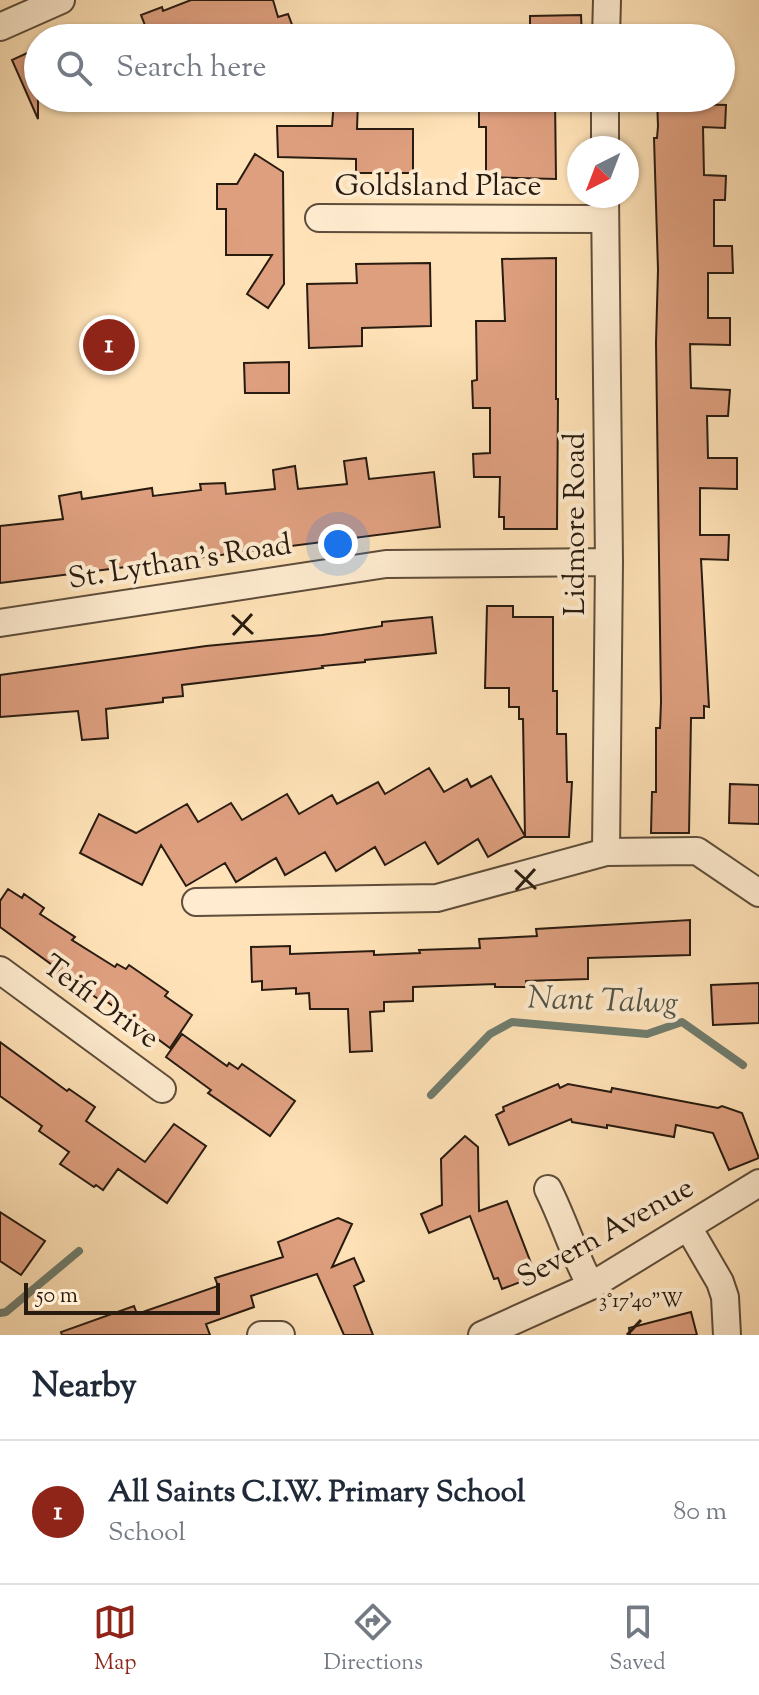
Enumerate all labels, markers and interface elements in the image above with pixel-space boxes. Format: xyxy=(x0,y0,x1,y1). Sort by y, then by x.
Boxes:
search box xyxy=(24,24,735,112)
icon: search xyxy=(52,46,96,90)
text: Search here xyxy=(116,47,266,90)
north arrow xyxy=(567,136,639,208)
street label: Goldsland Place xyxy=(335,166,541,209)
pin: 1 xyxy=(83,315,135,375)
street label: Lidmore Road xyxy=(555,432,598,616)
street label: St. Lythan's Road xyxy=(65,524,295,602)
your location xyxy=(318,524,358,564)
street label: Teifi Drive xyxy=(32,946,168,1060)
water label: Nant Talwg xyxy=(527,976,679,1028)
street label: Severn Avenue xyxy=(510,1168,702,1300)
scale bar xyxy=(24,1279,220,1315)
text: 50 m xyxy=(36,1281,78,1313)
text: 3°17'40"W xyxy=(599,1288,683,1317)
text: Nearby xyxy=(32,1363,137,1412)
text: All Saints C.I.W. Primary School xyxy=(108,1472,525,1515)
text: 1 xyxy=(54,1494,62,1531)
text: 80 m xyxy=(673,1494,727,1531)
text: School xyxy=(108,1515,186,1552)
tab: Map xyxy=(93,1600,137,1680)
tab: Directions xyxy=(324,1600,423,1680)
tab: Saved xyxy=(609,1600,666,1680)

